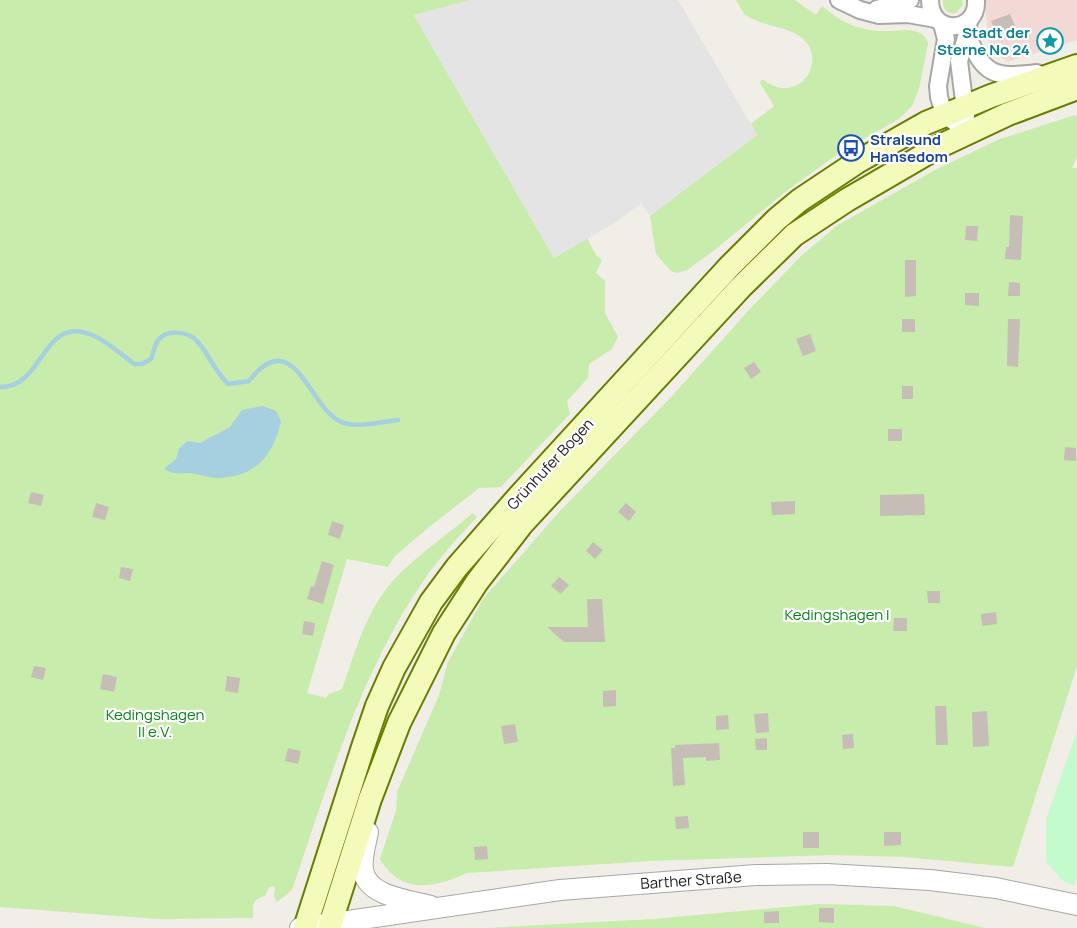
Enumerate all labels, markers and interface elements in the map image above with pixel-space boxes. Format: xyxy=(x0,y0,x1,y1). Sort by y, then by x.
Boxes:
place label: Stadt der Sterne No 24 xyxy=(937,22,1030,60)
place icon: Stadt der Sterne No 24 xyxy=(1035,26,1065,56)
place label: Stralsund Hansedom xyxy=(870,129,948,167)
bus stop icon: Stralsund Hansedom xyxy=(836,133,866,163)
street label: Grünhufer Bogen xyxy=(502,414,598,514)
park label: Kedingshagen I xyxy=(784,604,890,625)
park label: Kedingshagen II e.V. xyxy=(106,704,204,742)
street label: Barther Straße xyxy=(640,866,743,894)

